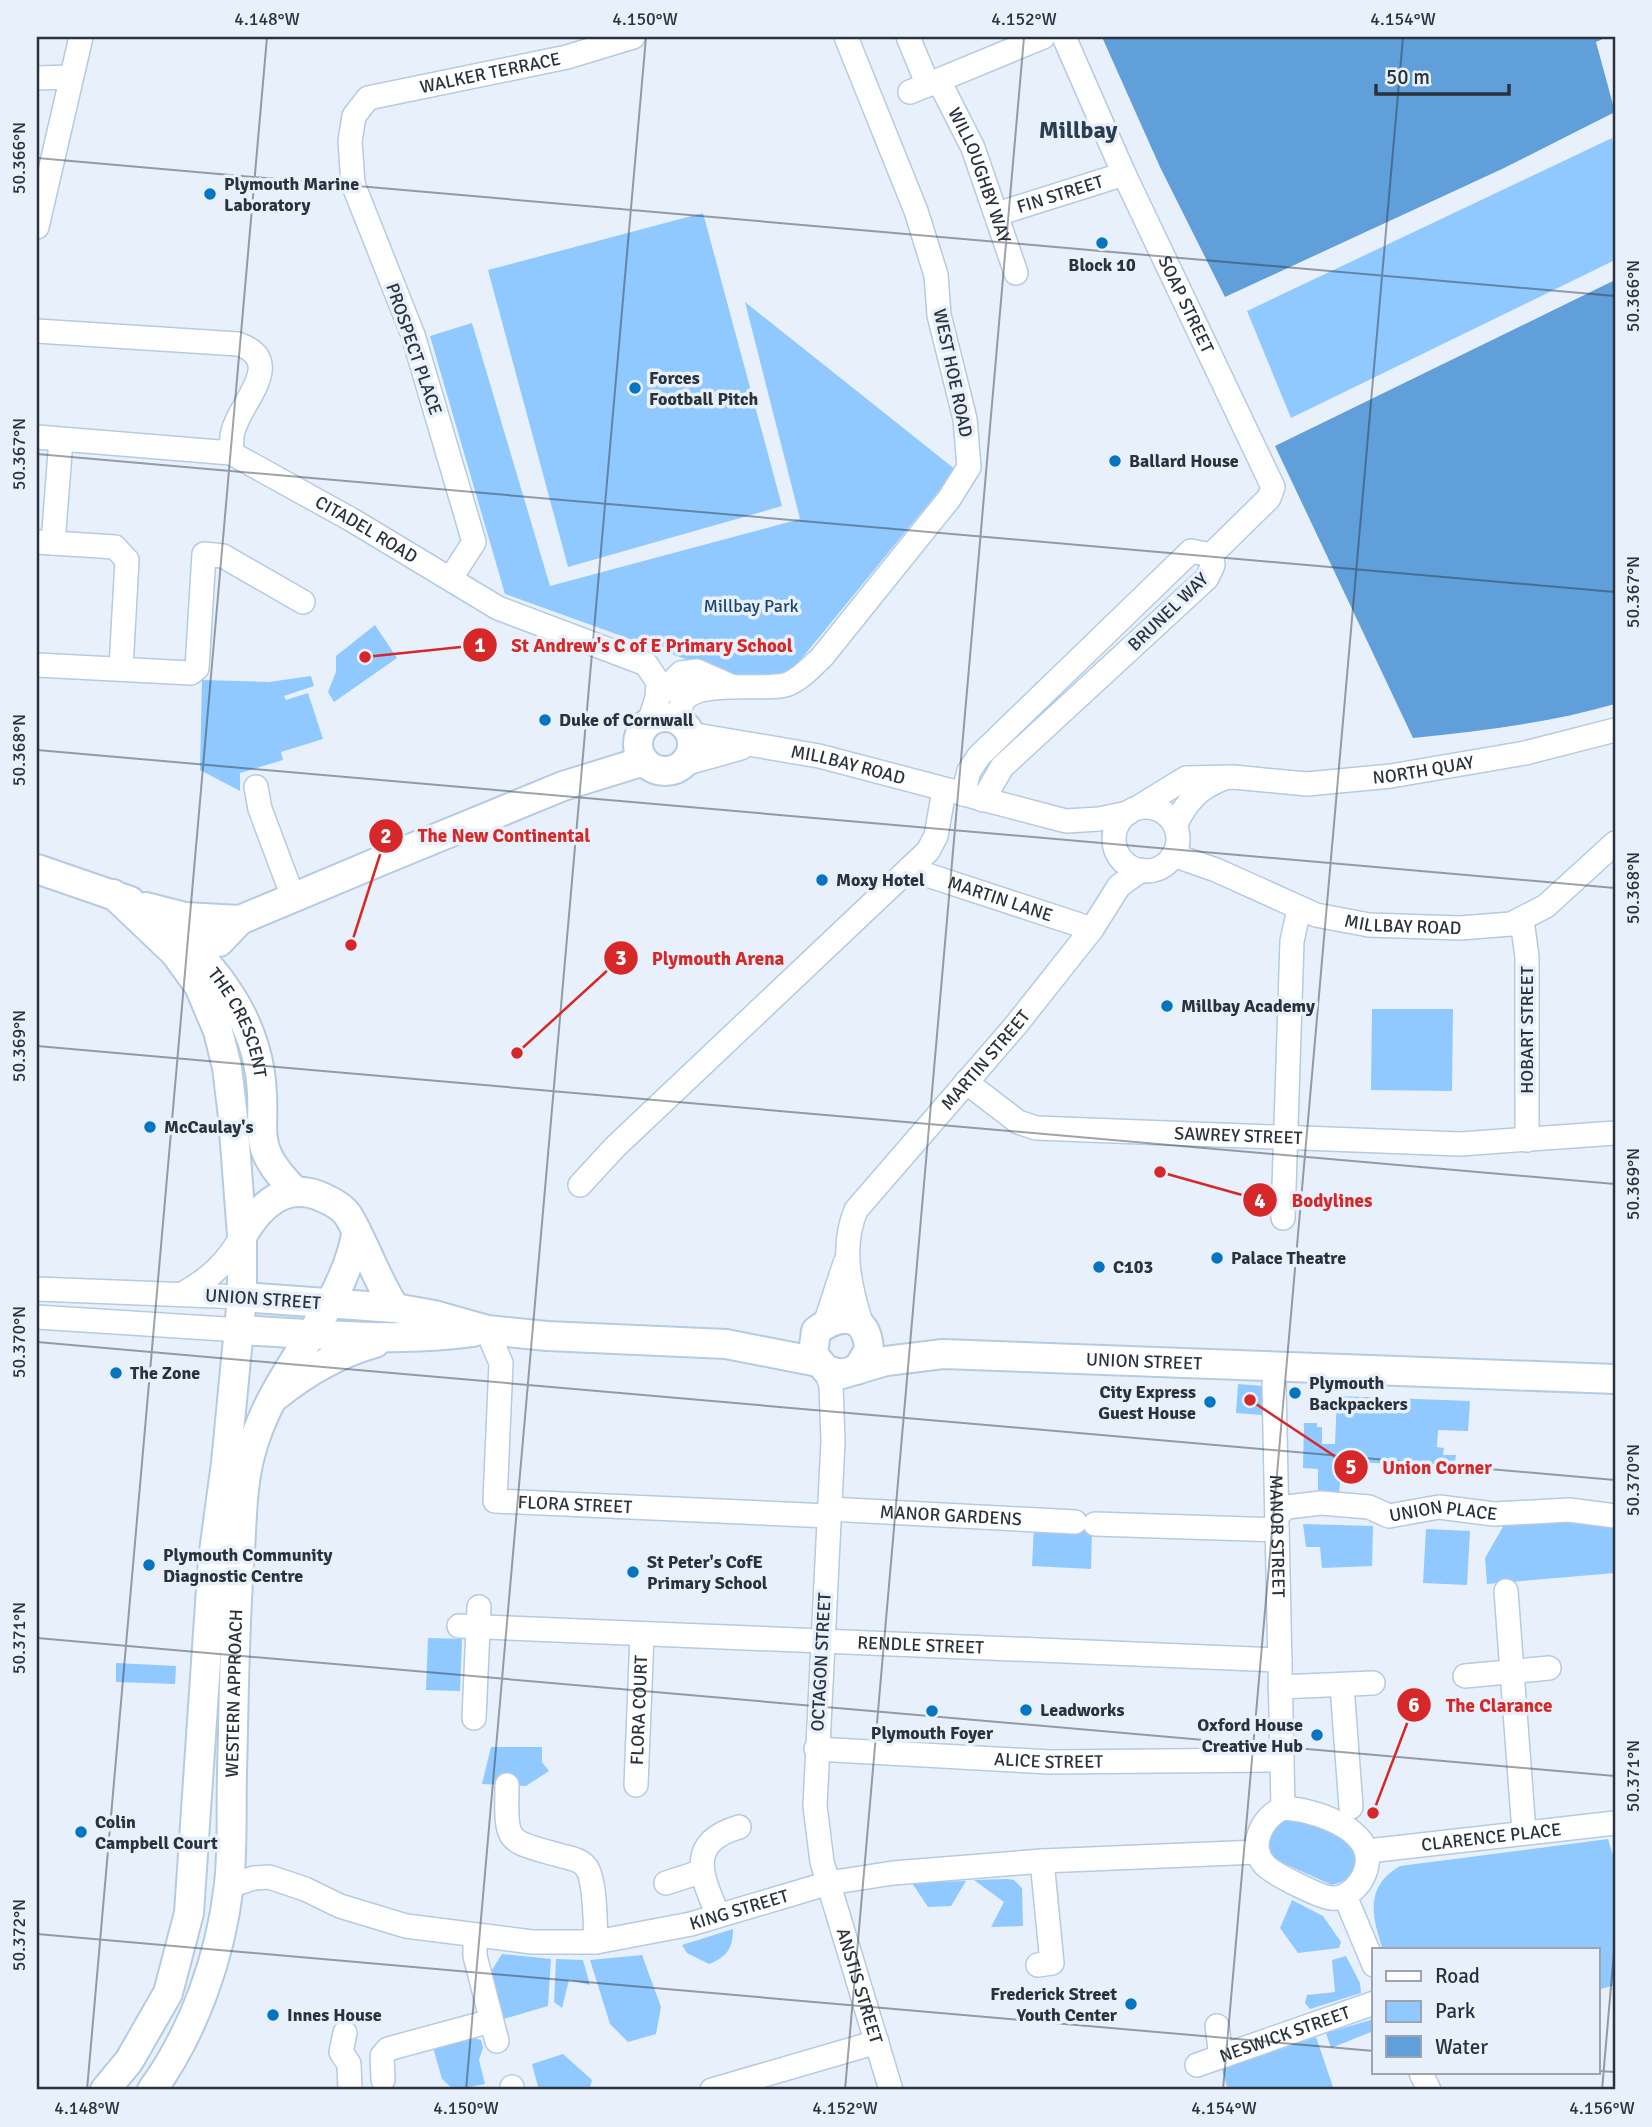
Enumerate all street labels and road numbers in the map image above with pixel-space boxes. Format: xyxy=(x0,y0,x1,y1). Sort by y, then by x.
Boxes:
street label: WALKER TERRACE xyxy=(418,48,563,98)
street label: WILLOUGHBY WAY xyxy=(943,104,1016,246)
street label: FIN STREET xyxy=(1014,170,1106,218)
street label: SOAP STREET xyxy=(1154,252,1219,357)
street label: PROSPECT PLACE xyxy=(381,280,447,418)
street label: WEST HOE ROAD xyxy=(929,307,977,439)
street label: CITADEL ROAD xyxy=(311,491,421,568)
street label: BRUNEL WAY xyxy=(1123,568,1213,656)
street label: MILLBAY ROAD xyxy=(789,740,908,789)
street label: NORTH QUAY xyxy=(1372,751,1476,789)
street label: MARTIN LANE xyxy=(945,871,1056,926)
street label: MILLBAY ROAD xyxy=(1343,910,1462,939)
street label: THE CRESCENT xyxy=(203,963,272,1079)
street label: HOBART STREET xyxy=(1516,966,1538,1094)
street label: MARTIN STREET xyxy=(937,1005,1035,1114)
street label: SAWREY STREET xyxy=(1174,1122,1303,1149)
street label: UNION STREET xyxy=(204,1284,322,1314)
street label: UNION STREET xyxy=(1086,1348,1203,1375)
street label: MANOR STREET xyxy=(1265,1474,1290,1598)
street label: FLORA STREET xyxy=(517,1491,633,1518)
street label: UNION PLACE xyxy=(1387,1496,1498,1527)
street label: MANOR GARDENS xyxy=(879,1501,1022,1530)
street label: OCTAGON STREET xyxy=(806,1592,836,1732)
street label: WESTERN APPROACH xyxy=(221,1609,247,1778)
street label: RENDLE STREET xyxy=(857,1632,985,1659)
street label: FLORA COURT xyxy=(626,1654,652,1765)
street label: ALICE STREET xyxy=(994,1748,1103,1773)
street label: CLARENCE PLACE xyxy=(1420,1818,1562,1856)
street label: KING STREET xyxy=(687,1885,791,1935)
street label: ANSTIS STREET xyxy=(832,1925,887,2046)
street label: NESWICK STREET xyxy=(1217,2001,1353,2067)

